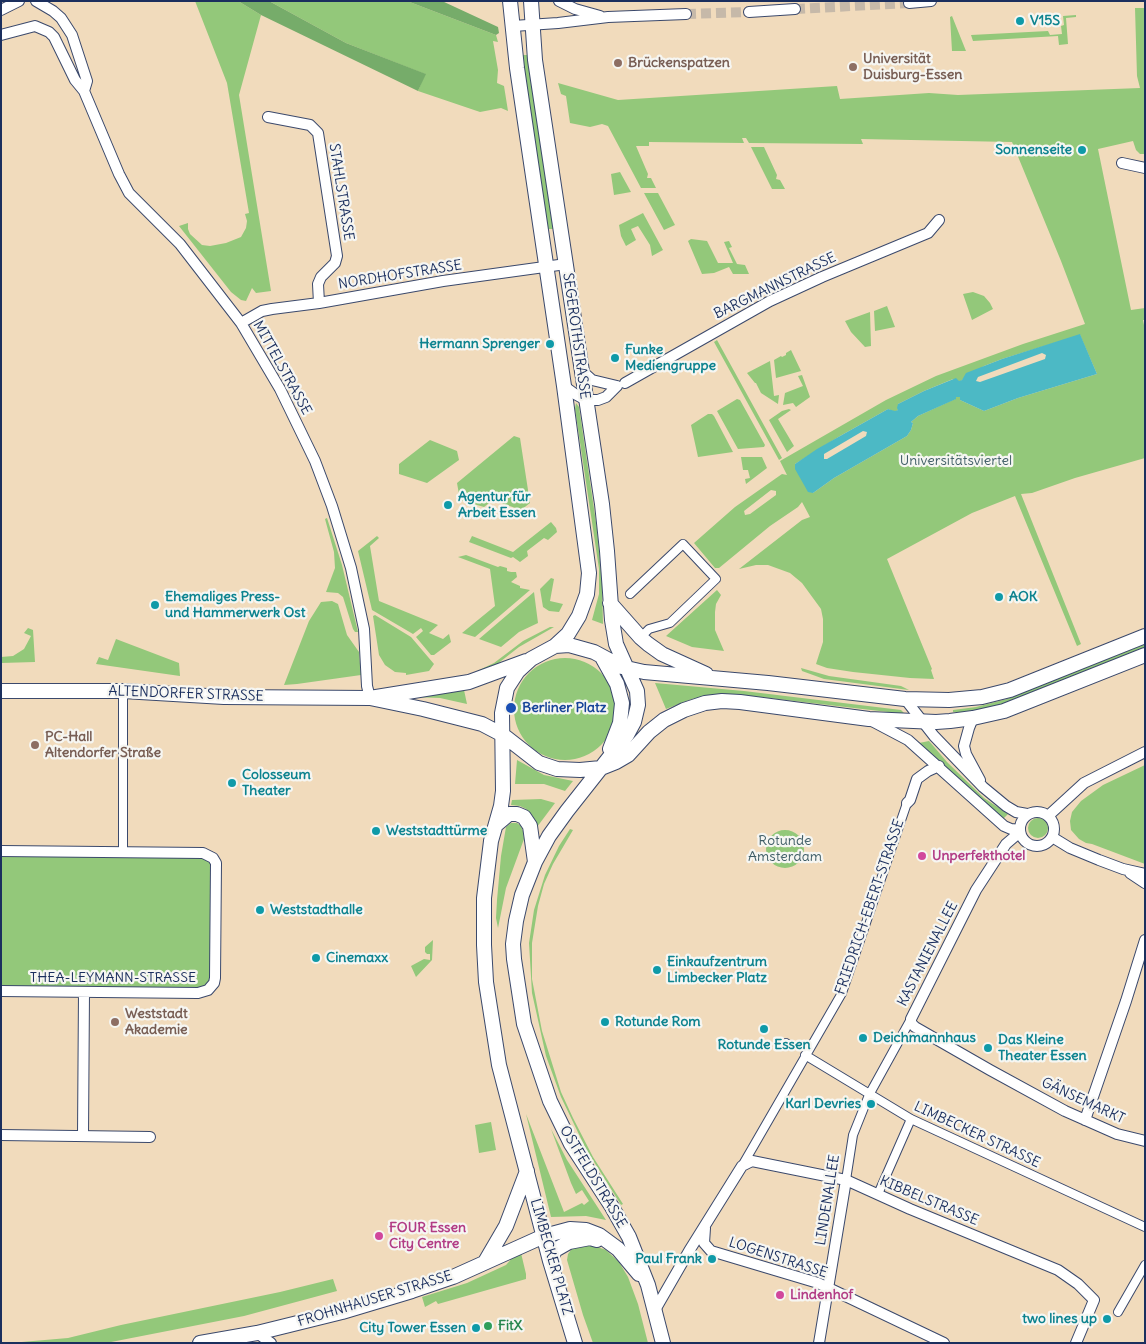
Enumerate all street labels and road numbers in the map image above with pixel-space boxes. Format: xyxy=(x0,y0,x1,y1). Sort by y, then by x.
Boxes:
street label: STAHLSTRASSE xyxy=(325,142,357,242)
street label: BARGMANNSTRASSE xyxy=(711,249,839,323)
street label: NORDHOFSTRASSE xyxy=(337,257,463,293)
street label: SEGEROTHSTRASSE xyxy=(559,272,593,400)
street label: MITTELSTRASSE xyxy=(249,318,315,418)
street label: ALTENDORFER STRASSE xyxy=(108,683,264,705)
street label: FRIEDRICH-EBERT-STRASSE xyxy=(832,817,908,997)
street label: KASTANIENALLEE xyxy=(894,899,962,1009)
street label: THEA-LEYMANN-STRASSE xyxy=(30,970,196,986)
street label: GÄNSEMARKT xyxy=(1039,1074,1127,1128)
street label: LIMBECKER STRASSE xyxy=(911,1098,1043,1172)
street label: OSTFELDSTRASSE xyxy=(556,1123,630,1231)
street label: LINDENALLEE xyxy=(813,1153,843,1247)
street label: KIBBELSTRASSE xyxy=(877,1173,981,1229)
street label: LIMBECKER PLATZ xyxy=(526,1197,576,1317)
street label: LOGENSTRASSE xyxy=(727,1234,829,1282)
street label: FROHNHAUSER STRASSE xyxy=(296,1267,454,1331)

